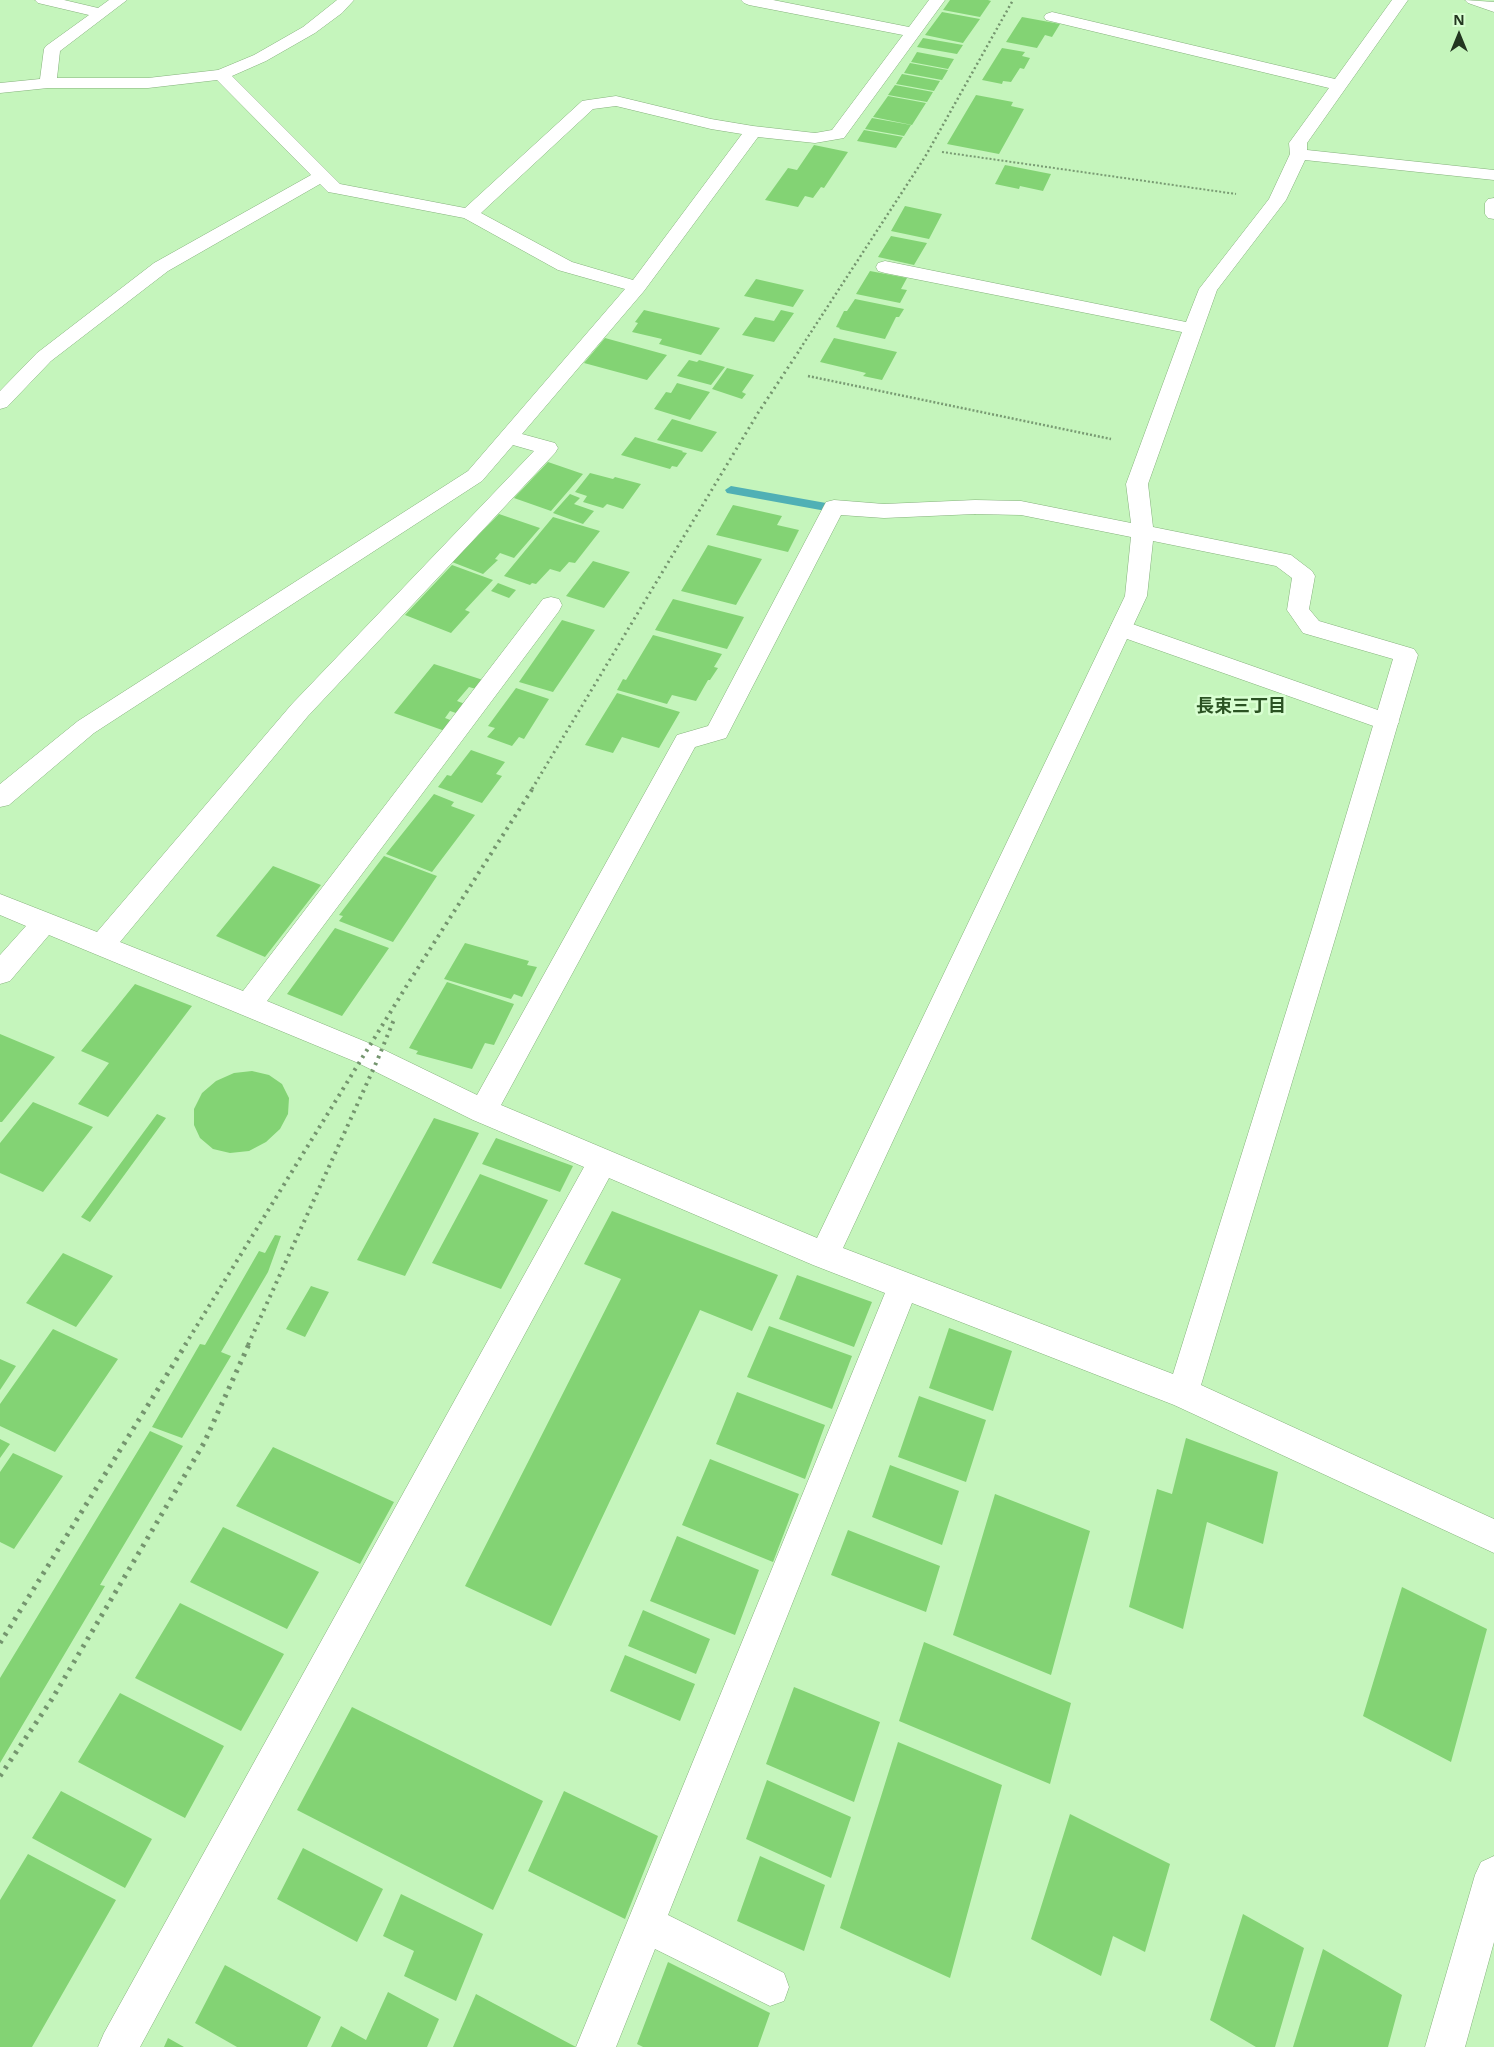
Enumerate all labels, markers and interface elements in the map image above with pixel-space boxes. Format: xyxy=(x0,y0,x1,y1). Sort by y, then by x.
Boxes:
north arrow xyxy=(1434,10,1484,60)
text: N xyxy=(1453,10,1465,29)
district label: 長束三丁目 xyxy=(1196,696,1286,718)

